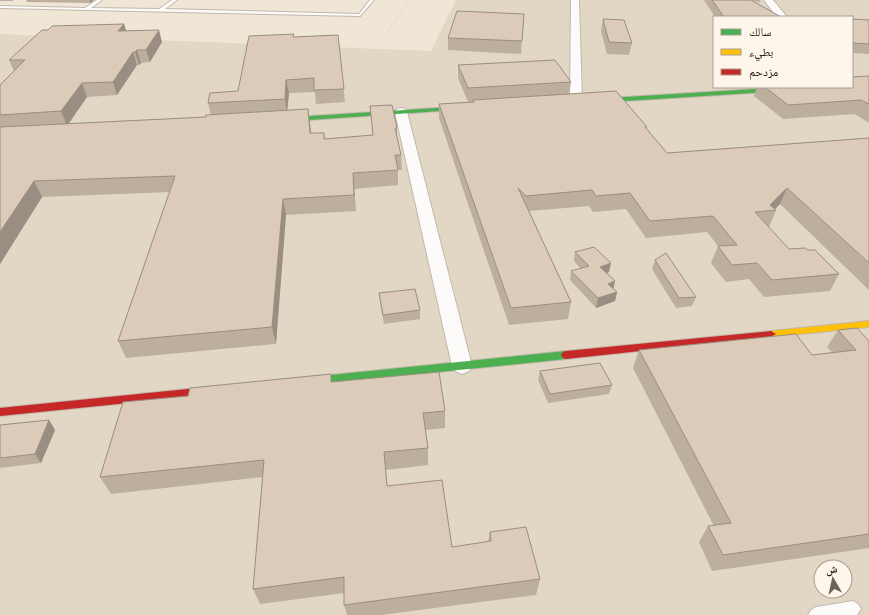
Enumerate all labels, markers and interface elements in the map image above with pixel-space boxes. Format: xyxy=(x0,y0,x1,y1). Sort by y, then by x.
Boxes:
legend xyxy=(713,16,853,88)
text: سالك xyxy=(749,25,771,39)
text: بطيء xyxy=(749,45,773,62)
text: مزدحم xyxy=(749,65,778,80)
north arrow xyxy=(813,559,853,599)
text: ش xyxy=(825,562,839,578)

